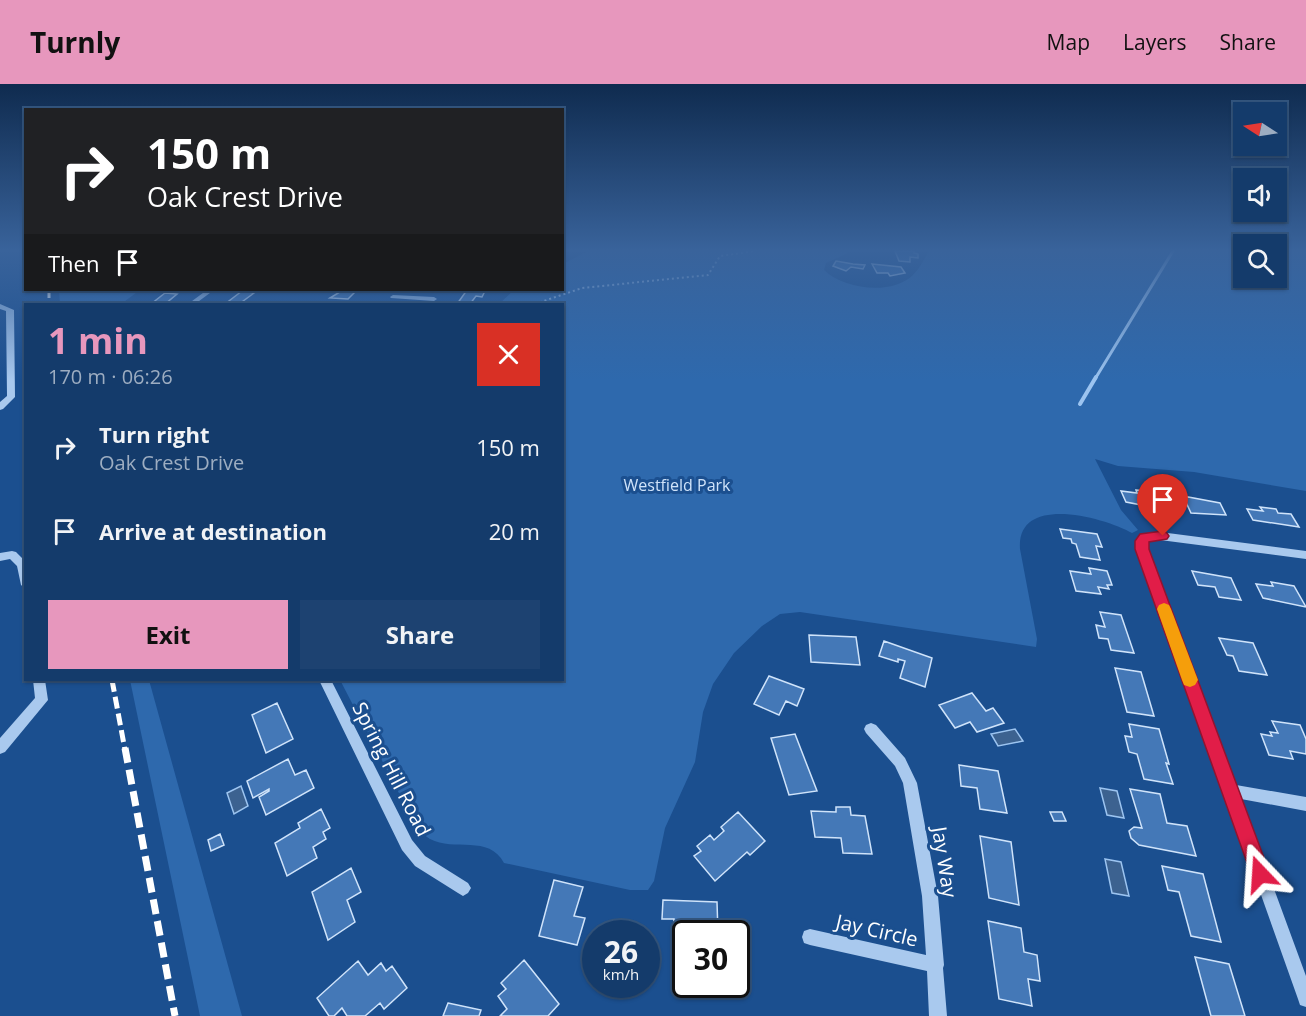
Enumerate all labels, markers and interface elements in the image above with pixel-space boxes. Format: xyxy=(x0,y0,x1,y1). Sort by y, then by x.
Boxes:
text: Turnly xyxy=(30,23,120,61)
text: Map xyxy=(1047,28,1090,56)
text: Layers xyxy=(1123,28,1187,56)
text: Share xyxy=(1220,28,1276,56)
north arrow xyxy=(1233,102,1287,156)
map controls xyxy=(1233,102,1287,288)
text: 150 m xyxy=(147,124,271,181)
icon: right xyxy=(48,132,126,210)
button: sound xyxy=(1233,168,1287,222)
text: Oak Crest Drive xyxy=(147,178,343,215)
button: search xyxy=(1233,234,1287,288)
icon: arrive xyxy=(111,246,144,279)
text: Then xyxy=(48,248,99,278)
text: 1 min xyxy=(48,316,148,365)
button: close xyxy=(477,323,540,386)
text: 170 m · 06:26 xyxy=(48,363,173,390)
text: Turn right xyxy=(99,419,210,449)
icon: right xyxy=(48,431,81,464)
text: 150 m xyxy=(476,432,540,462)
text: Oak Crest Drive xyxy=(99,449,244,476)
park label: Westfield Park xyxy=(624,474,731,496)
pin xyxy=(1137,474,1188,536)
icon: arrive xyxy=(1146,483,1179,516)
icon: arrive xyxy=(48,515,81,548)
text: Arrive at destination xyxy=(99,516,327,546)
text: 20 m xyxy=(489,516,540,546)
button: Exit xyxy=(48,600,288,669)
button: Share xyxy=(300,600,540,669)
street label: Spring Hill Road xyxy=(346,697,438,841)
street label: Jay Way xyxy=(926,823,964,900)
position arrow xyxy=(1228,842,1292,906)
street label: Jay Circle xyxy=(831,907,921,953)
speed limit sign: 30 xyxy=(672,920,750,998)
text: 26 xyxy=(604,931,638,972)
text: km/h xyxy=(603,964,639,984)

